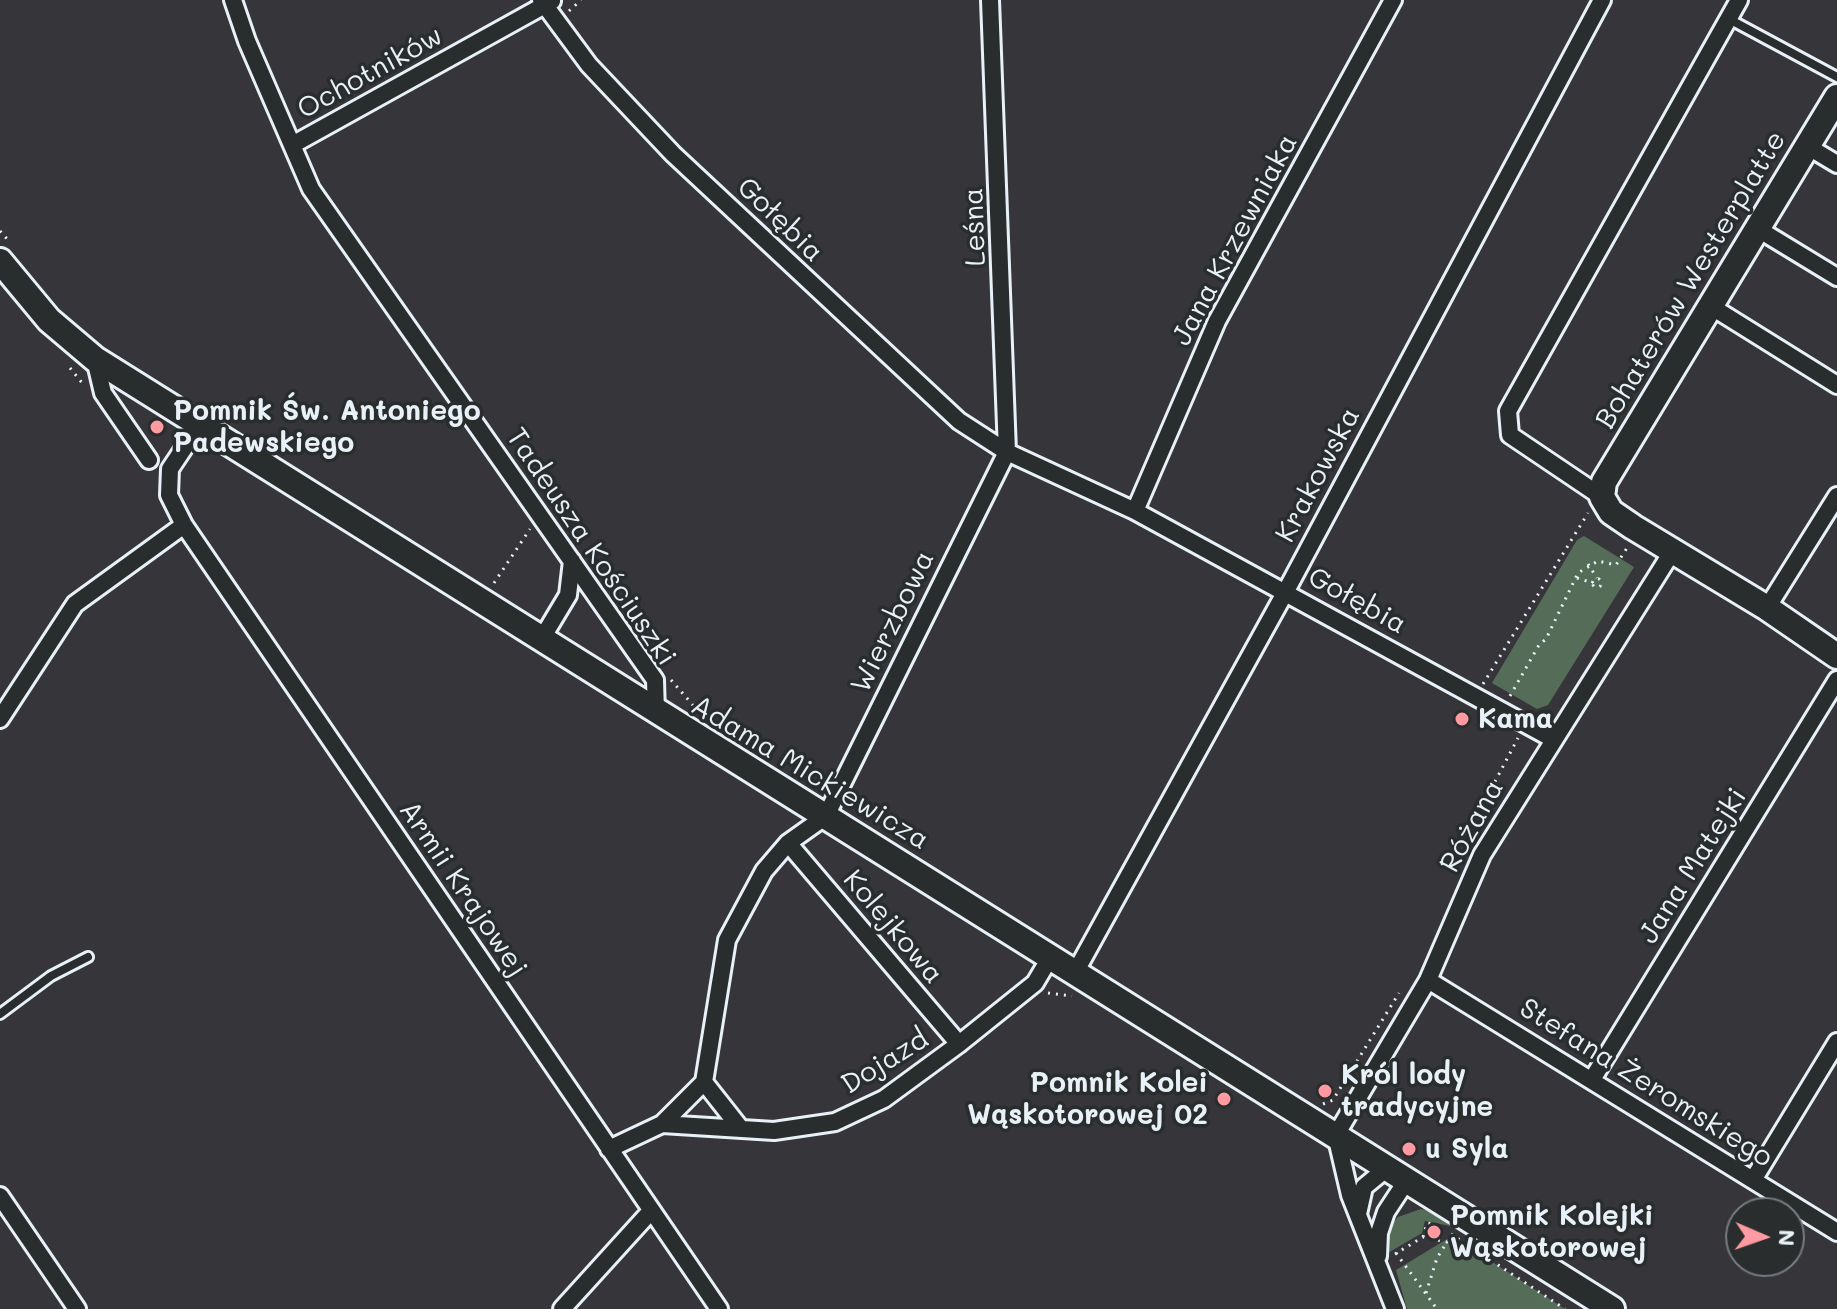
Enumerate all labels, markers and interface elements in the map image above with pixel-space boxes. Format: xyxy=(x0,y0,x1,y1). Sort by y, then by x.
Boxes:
street label: Ochotników xyxy=(292,19,448,127)
street label: Bohaterów Westerplatte xyxy=(1589,125,1793,435)
street label: Jana Krzewniaka xyxy=(1165,129,1305,351)
street label: Gołębia xyxy=(730,171,830,269)
street label: Leśna xyxy=(957,187,993,267)
place label: Pomnik Św. Antoniego Padewskiego xyxy=(173,394,481,460)
street label: Krakowska xyxy=(1269,402,1367,548)
marker: Pomnik Św. Antoniego Padewskiego xyxy=(148,418,166,436)
street label: Tadeusza Kościuszki xyxy=(499,422,683,672)
street label: Wierzbowa xyxy=(844,546,942,698)
street label: Gołębia xyxy=(1302,560,1412,642)
street label: Adama Mickiewicza xyxy=(685,689,935,857)
place label: Kama xyxy=(1478,702,1553,736)
marker: Kama xyxy=(1453,710,1471,728)
street label: Różana xyxy=(1433,774,1511,878)
street label: Jana Matejki xyxy=(1632,782,1754,950)
street label: Armii Krajowej xyxy=(392,795,534,983)
street label: Kolejkowa xyxy=(836,863,950,991)
street label: Stefana Żeromskiego xyxy=(1513,991,1779,1175)
street label: Dojazd xyxy=(835,1022,935,1102)
place label: Król lody tradycyjne xyxy=(1341,1058,1493,1124)
place label: Pomnik Kolei Wąskotorowej 02 xyxy=(967,1066,1208,1132)
marker: Król lody tradycyjne xyxy=(1316,1082,1334,1100)
marker: Pomnik Kolei Wąskotorowej 02 xyxy=(1215,1090,1233,1108)
place label: u Syla xyxy=(1425,1132,1509,1166)
marker: u Syla xyxy=(1400,1140,1418,1158)
north arrow xyxy=(1725,1197,1805,1277)
place label: Pomnik Kolejki Wąskotorowej xyxy=(1450,1199,1654,1265)
marker: Pomnik Kolejki Wąskotorowej xyxy=(1425,1223,1443,1241)
text: N xyxy=(1773,1229,1802,1247)

